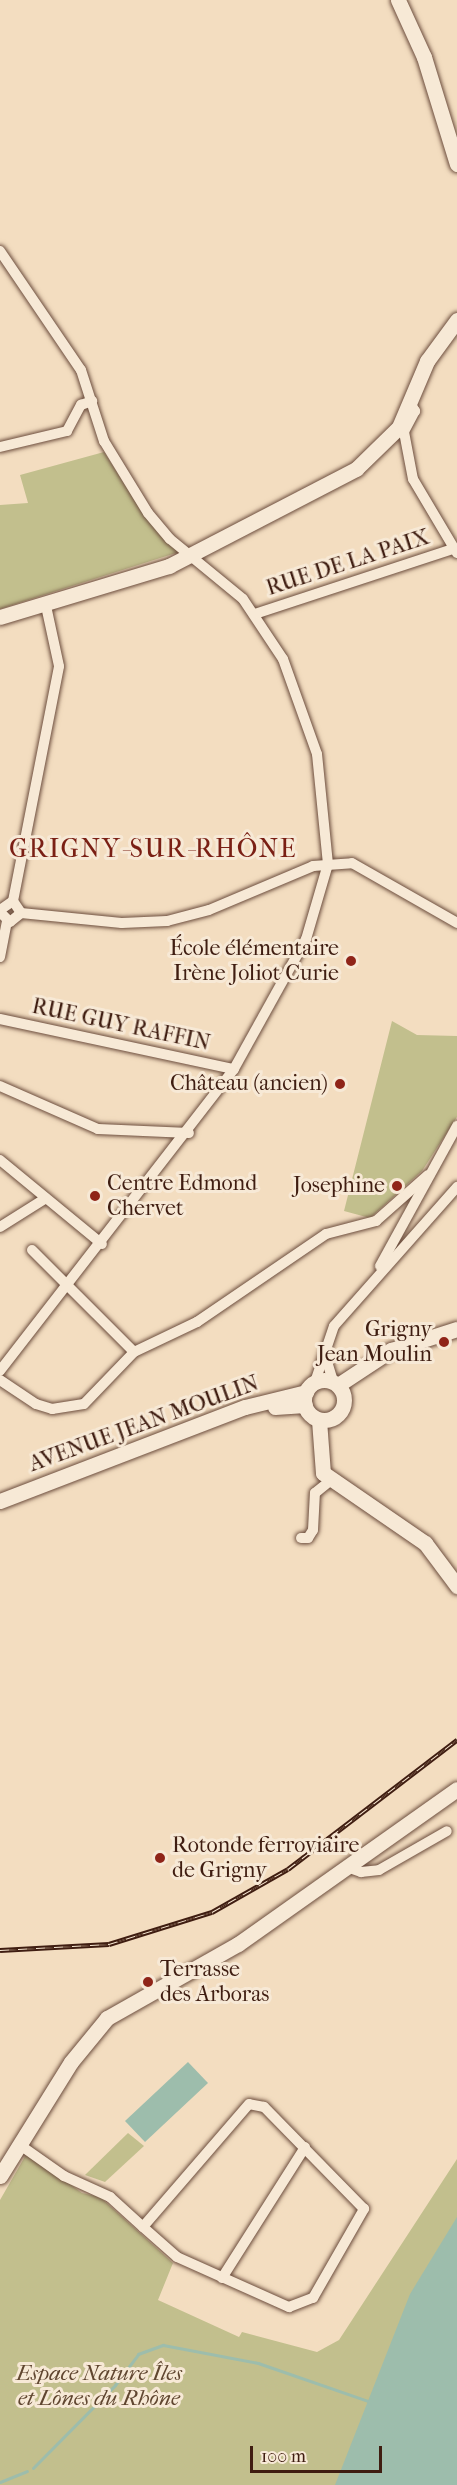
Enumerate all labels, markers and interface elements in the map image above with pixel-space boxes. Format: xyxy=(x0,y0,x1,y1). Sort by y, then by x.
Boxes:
street label: RUE DE LA PAIX xyxy=(263,524,433,602)
district label: GRIGNY-SUR-RHÔNE xyxy=(9,833,297,865)
place label: École élémentaire Irène Joliot Curie xyxy=(169,935,339,986)
marker: École élémentaire Irène Joliot Curie xyxy=(344,954,358,968)
street label: RUE GUY RAFFIN xyxy=(29,993,213,1057)
place label: Château (ancien) xyxy=(170,1071,328,1097)
marker: Château (ancien) xyxy=(333,1077,347,1091)
place label: Centre Edmond Chervet xyxy=(107,1170,257,1222)
place label: Josephine xyxy=(293,1173,385,1199)
marker: Josephine xyxy=(390,1179,404,1193)
marker: Centre Edmond Chervet xyxy=(88,1189,102,1203)
place label: Grigny Jean Moulin xyxy=(317,1316,432,1368)
marker: Grigny Jean Moulin xyxy=(437,1335,451,1349)
street label: AVENUE JEAN MOULIN xyxy=(25,1370,263,1478)
place label: Rotonde ferroviaire de Grigny xyxy=(172,1832,359,1884)
marker: Rotonde ferroviaire de Grigny xyxy=(153,1851,167,1865)
place label: Terrasse des Arboras xyxy=(160,1956,269,2008)
marker: Terrasse des Arboras xyxy=(141,1975,155,1989)
park label: Espace Nature Îles et Lônes du Rhône xyxy=(16,2360,182,2412)
scale bar xyxy=(253,2434,385,2472)
text: 100 m xyxy=(261,2446,306,2467)

